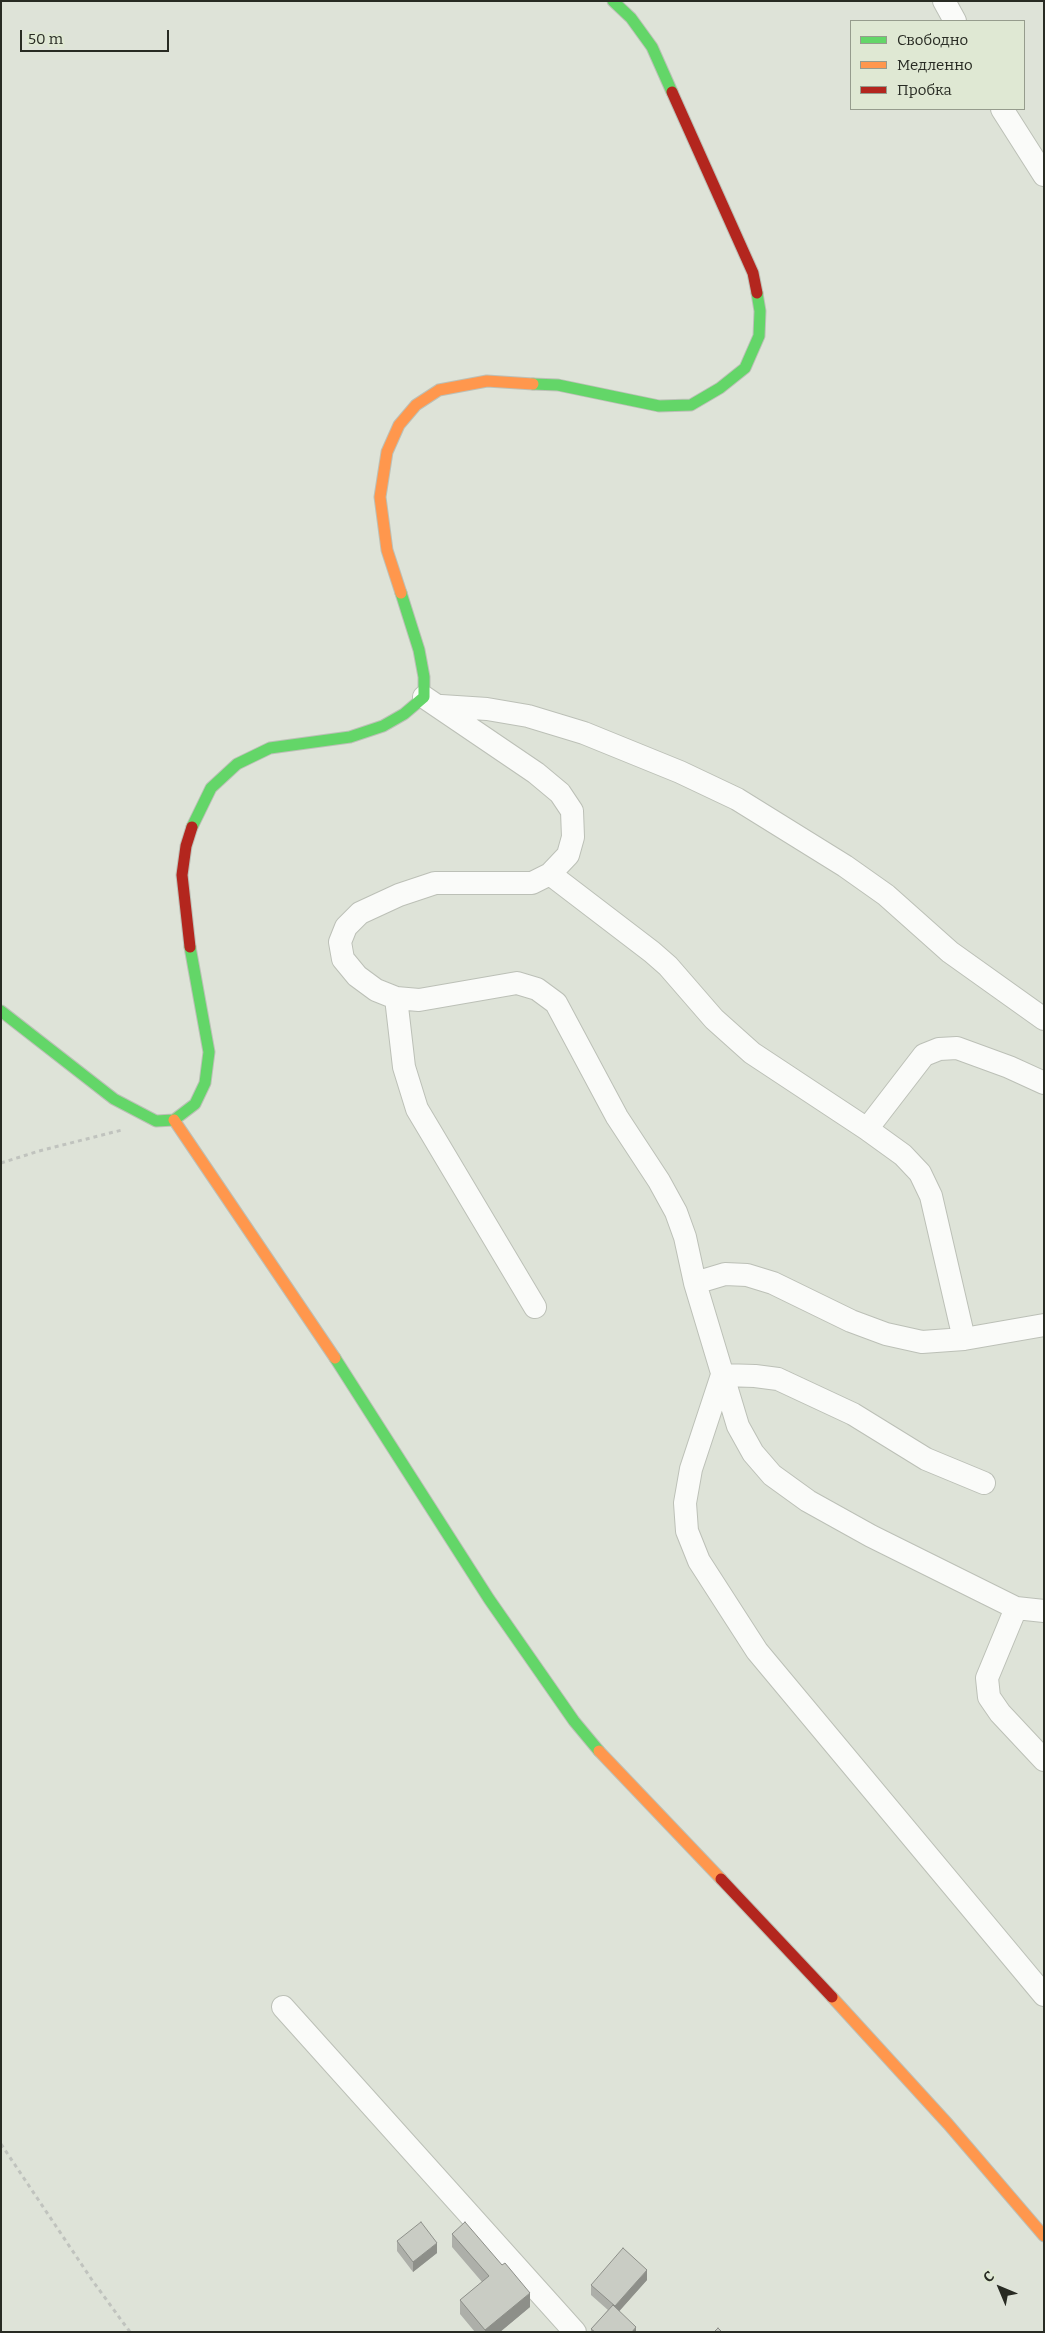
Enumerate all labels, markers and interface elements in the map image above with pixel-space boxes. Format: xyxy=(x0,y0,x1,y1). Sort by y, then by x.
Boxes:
scale bar xyxy=(22,20,171,52)
legend xyxy=(850,20,1025,110)
text: 50 m xyxy=(28,30,63,48)
text: Свободно xyxy=(897,31,968,49)
text: Медленно xyxy=(897,56,973,74)
text: Пробка xyxy=(897,81,952,99)
north arrow xyxy=(975,2263,1025,2313)
text: С xyxy=(980,2268,998,2286)

